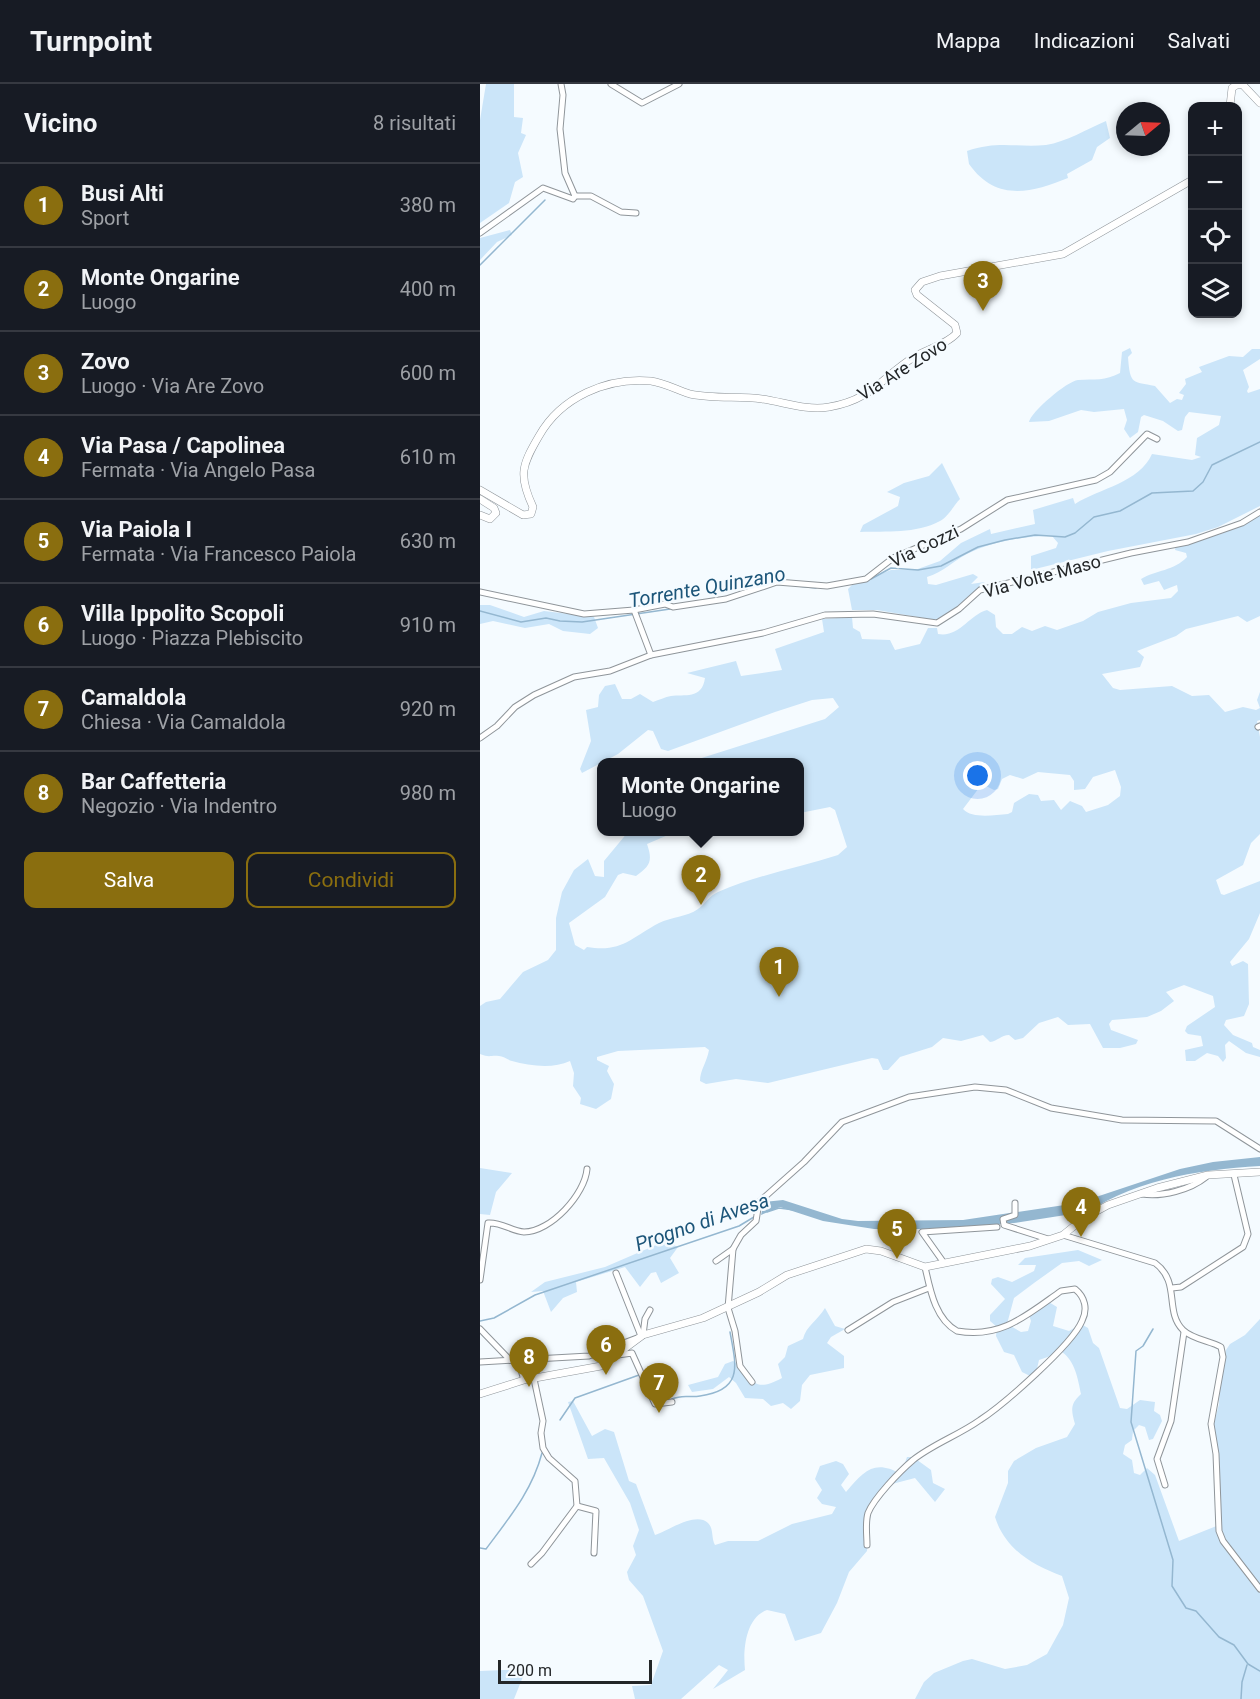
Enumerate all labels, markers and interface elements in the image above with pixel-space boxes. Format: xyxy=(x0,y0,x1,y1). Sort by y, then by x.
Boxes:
text: Turnpoint xyxy=(30,25,152,58)
text: Mappa xyxy=(936,29,1001,53)
text: Indicazioni xyxy=(1034,29,1135,53)
text: Salvati xyxy=(1168,29,1230,53)
north arrow xyxy=(1116,102,1170,156)
map controls xyxy=(1188,102,1242,318)
button: + xyxy=(1188,102,1242,156)
text: Vicino xyxy=(24,108,98,138)
text: 8 risultati xyxy=(373,111,456,135)
button: − xyxy=(1188,156,1242,210)
text: Busi Alti xyxy=(81,181,164,206)
text: 1 xyxy=(38,193,49,217)
text: 380 m xyxy=(400,193,456,217)
text: Sport xyxy=(81,206,129,230)
button: locate xyxy=(1188,210,1242,264)
pin: 3 xyxy=(964,262,1002,311)
button: layers xyxy=(1188,264,1242,318)
text: Monte Ongarine xyxy=(81,265,240,290)
text: 2 xyxy=(38,277,49,301)
text: 400 m xyxy=(400,277,456,301)
text: Luogo xyxy=(81,290,136,314)
street label: Via Are Zovo xyxy=(853,333,951,405)
text: Zovo xyxy=(81,349,130,374)
text: 3 xyxy=(38,361,49,385)
text: 600 m xyxy=(400,361,456,385)
text: Luogo · Via Are Zovo xyxy=(81,374,264,398)
text: Via Pasa / Capolinea xyxy=(81,433,285,458)
text: 4 xyxy=(38,445,49,469)
text: 610 m xyxy=(400,445,456,469)
text: Fermata · Via Angelo Pasa xyxy=(81,458,315,482)
text: Via Paiola I xyxy=(81,517,192,542)
street label: Via Cozzi xyxy=(886,520,962,572)
text: 5 xyxy=(38,529,49,553)
text: 630 m xyxy=(400,529,456,553)
text: Fermata · Via Francesco Paiola xyxy=(81,542,356,566)
street label: Via Volte Maso xyxy=(981,550,1103,602)
water label: Torrente Quinzano xyxy=(627,561,787,613)
text: Villa Ippolito Scopoli xyxy=(81,601,284,626)
text: 6 xyxy=(38,613,49,637)
text: 910 m xyxy=(400,613,456,637)
text: Luogo · Piazza Plebiscito xyxy=(81,626,303,650)
text: Camaldola xyxy=(81,685,186,710)
text: 7 xyxy=(38,697,49,721)
text: 920 m xyxy=(400,697,456,721)
text: Chiesa · Via Camaldola xyxy=(81,710,286,734)
popup xyxy=(597,758,804,836)
your location xyxy=(963,761,992,790)
text: Bar Caffetteria xyxy=(81,769,226,794)
text: Monte Ongarine xyxy=(621,773,780,798)
text: 8 xyxy=(38,781,49,805)
text: 980 m xyxy=(400,781,456,805)
text: Negozio · Via Indentro xyxy=(81,794,277,818)
text: Luogo xyxy=(621,798,677,822)
button: Salva xyxy=(24,852,234,908)
button: Condividi xyxy=(246,852,456,908)
pin: 2 xyxy=(682,856,720,905)
pin: 1 xyxy=(760,948,798,997)
water label: Progno di Avesa xyxy=(632,1188,772,1256)
pin: 4 xyxy=(1062,1188,1100,1237)
pin: 5 xyxy=(878,1210,916,1259)
pin: 6 xyxy=(586,1326,626,1375)
pin: 8 xyxy=(509,1338,548,1387)
pin: 7 xyxy=(640,1364,678,1413)
scale bar xyxy=(498,1657,652,1684)
text: 200 m xyxy=(507,1661,552,1680)

